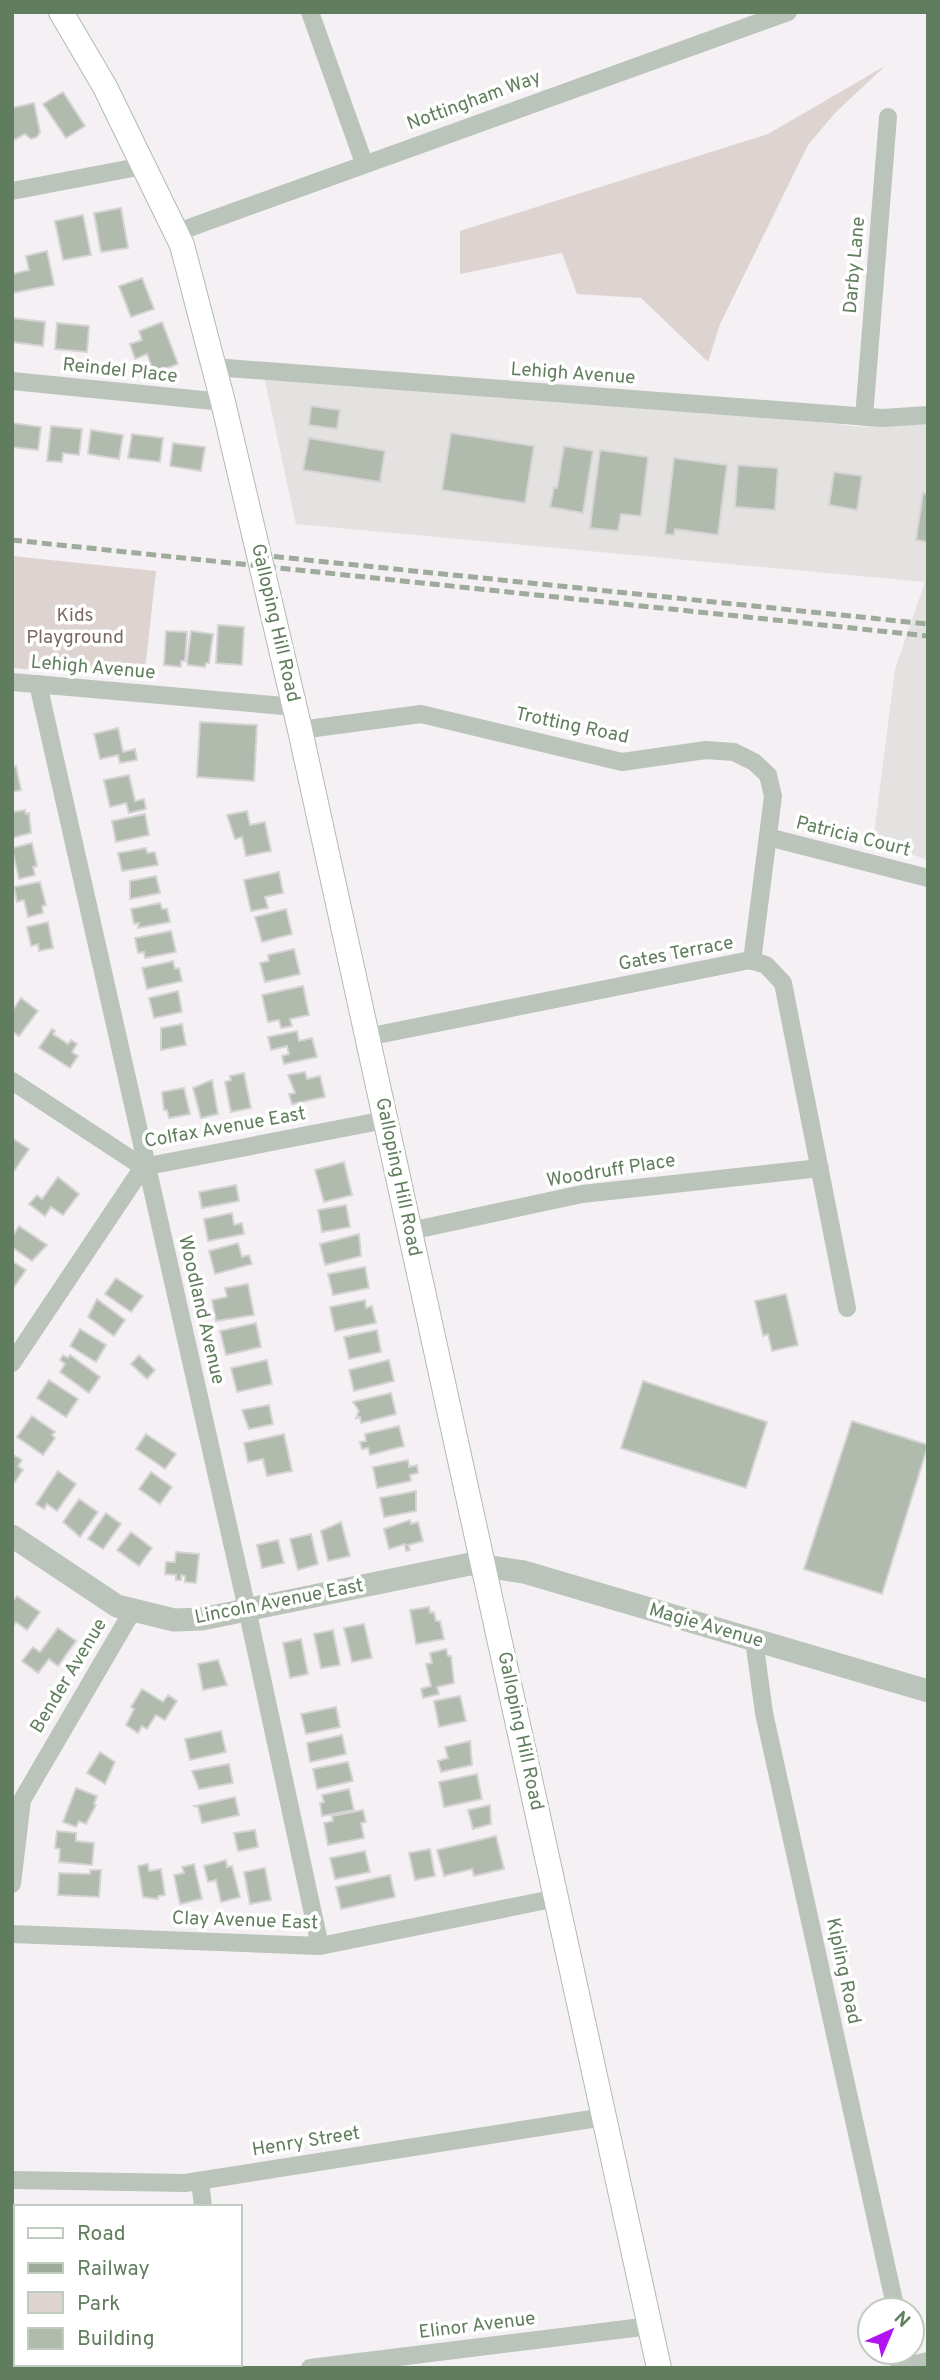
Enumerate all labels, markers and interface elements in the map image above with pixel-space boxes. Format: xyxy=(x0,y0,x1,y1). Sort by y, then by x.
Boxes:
street label: Nottingham Way xyxy=(404,66,544,136)
street label: Darby Lane xyxy=(839,215,871,315)
street label: Reindel Place xyxy=(61,353,179,389)
street label: Lehigh Avenue xyxy=(510,358,636,390)
street label: Galloping Hill Road xyxy=(245,541,305,705)
park label: Kids Playground xyxy=(26,604,124,650)
street label: Lehigh Avenue xyxy=(30,651,156,685)
street label: Trotting Road xyxy=(513,702,631,750)
street label: Patricia Court xyxy=(793,811,913,863)
street label: Gates Terrace xyxy=(616,931,736,977)
street label: Galloping Hill Road xyxy=(369,1095,427,1259)
street label: Colfax Avenue East xyxy=(143,1102,307,1154)
street label: Woodruff Place xyxy=(545,1149,677,1193)
street label: Woodland Avenue xyxy=(172,1233,230,1387)
street label: Lincoln Avenue East xyxy=(193,1574,365,1630)
street label: Magie Avenue xyxy=(646,1598,766,1654)
street label: Bender Avenue xyxy=(25,1614,113,1738)
street label: Galloping Hill Road xyxy=(491,1649,549,1813)
street label: Clay Avenue East xyxy=(172,1906,318,1936)
street label: Kipling Road xyxy=(820,1916,866,2026)
street label: Henry Street xyxy=(250,2122,362,2162)
legend xyxy=(14,2205,242,2366)
text: Road xyxy=(77,2221,126,2248)
text: Railway xyxy=(77,2256,150,2283)
text: Park xyxy=(77,2291,120,2318)
north arrow xyxy=(856,2296,926,2366)
street label: Elinor Avenue xyxy=(417,2307,537,2345)
text: N xyxy=(888,2307,915,2334)
text: Building xyxy=(77,2326,155,2353)

